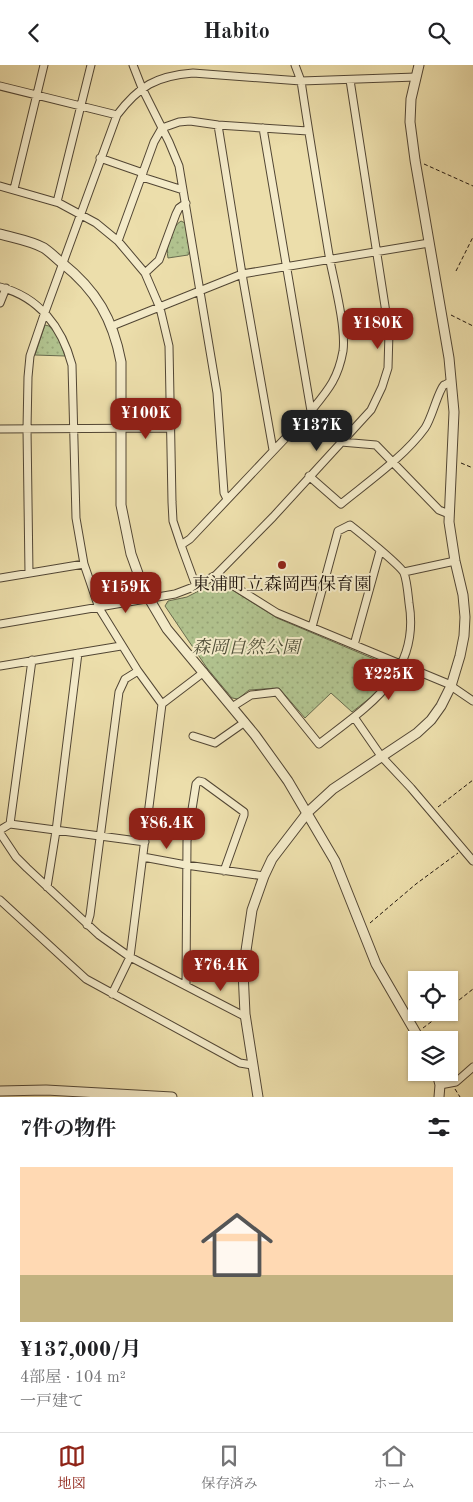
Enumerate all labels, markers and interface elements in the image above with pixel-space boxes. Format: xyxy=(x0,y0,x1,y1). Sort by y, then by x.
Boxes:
icon: back xyxy=(20,19,48,47)
icon: search xyxy=(425,19,453,47)
text: Habito xyxy=(203,21,270,43)
pin: ¥180K xyxy=(343,307,413,350)
text: ¥180K xyxy=(353,316,403,332)
pin: ¥100K xyxy=(111,397,181,440)
text: ¥100K xyxy=(121,406,171,422)
pin: ¥137K xyxy=(282,409,352,452)
text: ¥137K xyxy=(292,418,342,434)
marker: 東浦町立森岡西保育園 xyxy=(276,559,288,571)
pin: ¥159K xyxy=(91,571,161,614)
place label: 東浦町立森岡西保育園 xyxy=(192,574,372,594)
text: ¥159K xyxy=(101,580,151,596)
park label: 森岡自然公園 xyxy=(192,637,303,657)
pin: ¥225K xyxy=(354,659,424,701)
text: ¥225K xyxy=(364,667,414,683)
pin: ¥86.4K xyxy=(126,807,208,850)
text: ¥86.4K xyxy=(140,816,194,832)
pin: ¥76.4K xyxy=(180,949,262,992)
text: ¥76.4K xyxy=(194,958,248,974)
map controls xyxy=(408,971,458,1081)
button: locate xyxy=(408,971,458,1021)
button: layers xyxy=(408,1031,458,1081)
icon: filters xyxy=(425,1113,453,1141)
text: 7件の物件 xyxy=(20,1119,116,1140)
icon: home xyxy=(192,1200,282,1290)
text: ¥137,000/月 xyxy=(20,1340,142,1361)
text: 4部屋 · 104 m² xyxy=(20,1370,126,1386)
text: 一戸建て xyxy=(20,1394,84,1410)
tab: 地図 xyxy=(58,1442,86,1493)
tab: 保存済み xyxy=(201,1442,257,1493)
tab: ホーム xyxy=(373,1442,415,1493)

